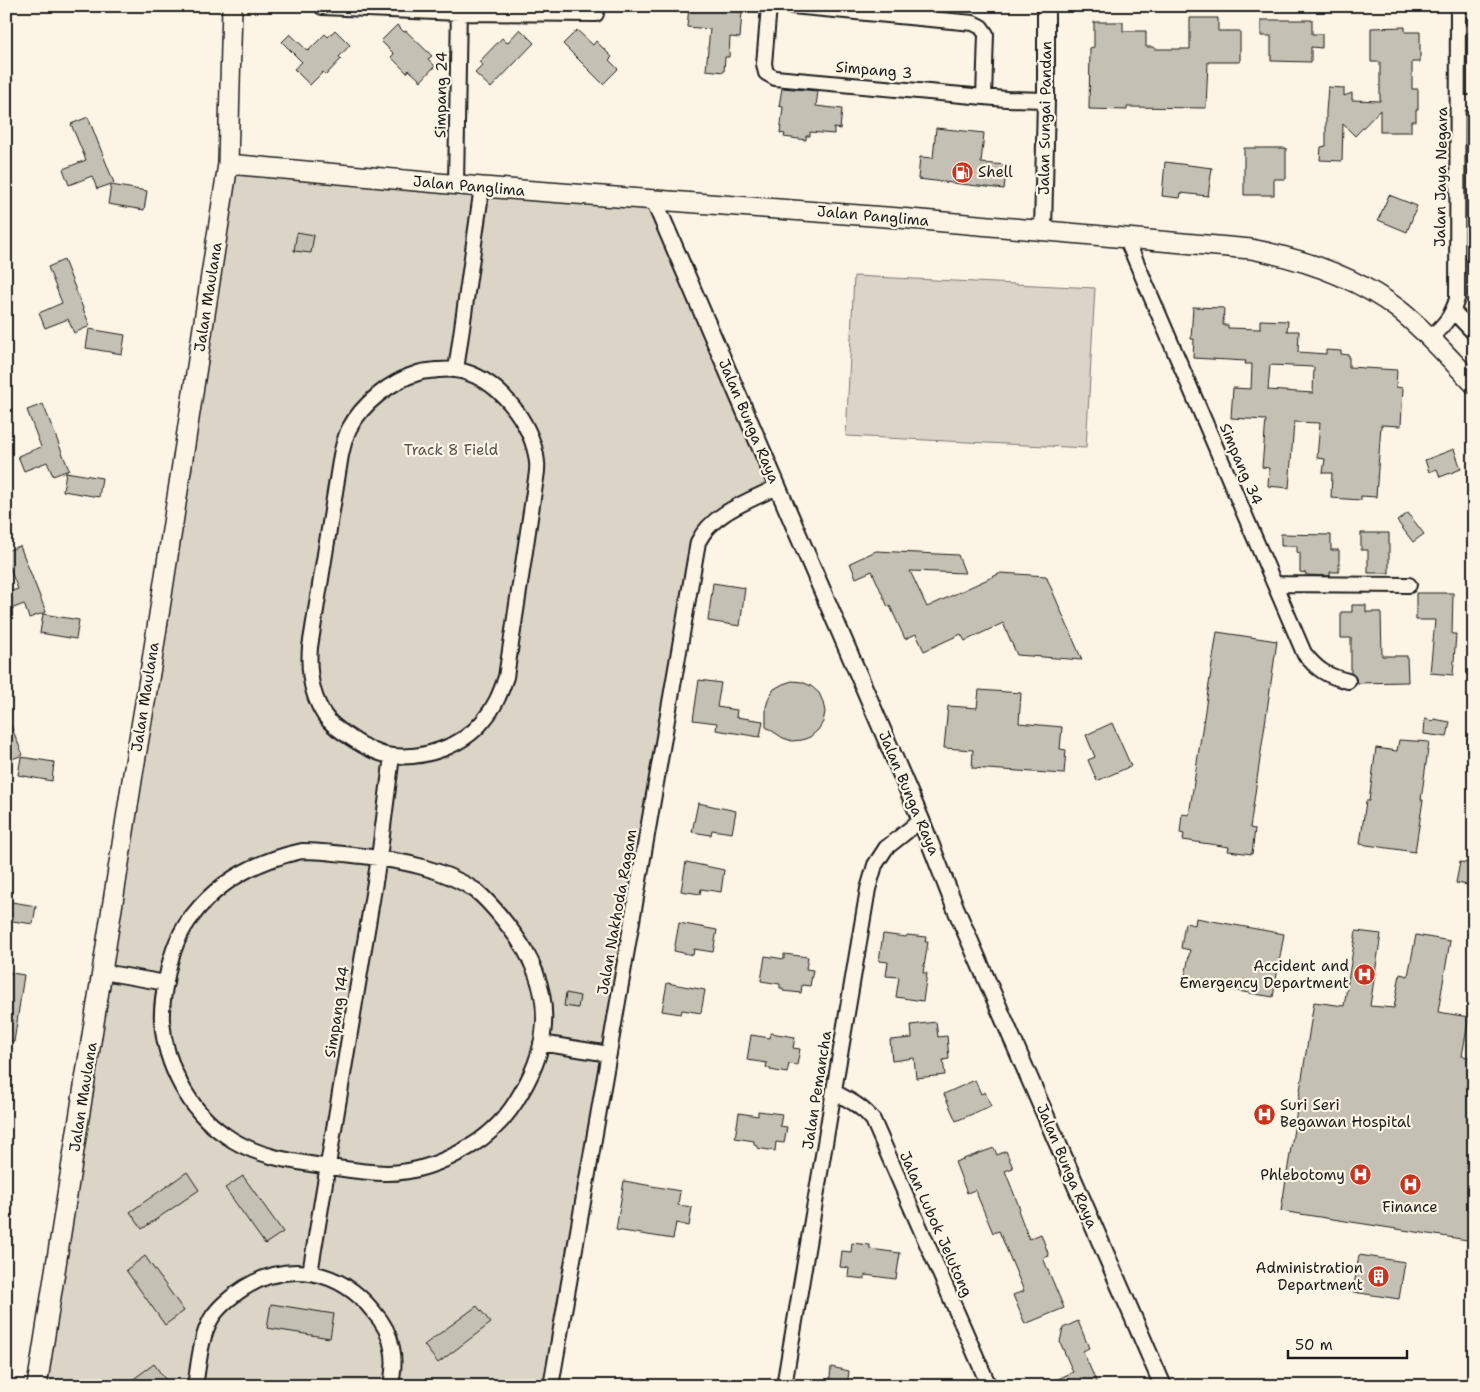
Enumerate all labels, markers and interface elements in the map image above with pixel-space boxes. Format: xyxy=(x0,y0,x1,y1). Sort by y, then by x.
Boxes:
street label: Jalan Sungai Pandan xyxy=(1034,41,1056,195)
street label: Simpang 24 xyxy=(430,52,452,138)
street label: Simpang 3 xyxy=(835,57,913,83)
street label: Jalan Jaya Negara xyxy=(1430,106,1452,247)
fuel station icon: Shell xyxy=(950,160,974,184)
place label: Shell xyxy=(978,162,1013,182)
street label: Jalan Panglima xyxy=(412,171,526,201)
street label: Jalan Panglima xyxy=(816,201,930,231)
street label: Jalan Maulana xyxy=(189,240,227,353)
street label: Jalan Bunga Raya xyxy=(714,356,784,487)
street label: Simpang 34 xyxy=(1215,420,1267,508)
park label: Track 8 Field xyxy=(404,440,499,460)
street label: Jalan Maulana xyxy=(126,640,164,753)
street label: Jalan Bunga Raya xyxy=(874,728,944,859)
street label: Jalan Nakhoda Ragam xyxy=(593,828,641,996)
place label: Accident and Emergency Department xyxy=(1180,956,1349,993)
hospital icon: Accident and Emergency Department xyxy=(1353,963,1377,987)
street label: Simpang 144 xyxy=(320,965,354,1059)
street label: Jalan Pemancha xyxy=(798,1029,836,1151)
street label: Jalan Maulana xyxy=(64,1040,102,1153)
place label: Suri Seri Begawan Hospital xyxy=(1280,1095,1411,1132)
street label: Jalan Bunga Raya xyxy=(1032,1101,1102,1232)
hospital icon: Suri Seri Begawan Hospital xyxy=(1252,1102,1276,1126)
street label: Jalan Lubok Jelutong xyxy=(895,1148,977,1300)
hospital icon: Phlebotomy xyxy=(1349,1163,1373,1187)
place label: Phlebotomy xyxy=(1260,1165,1345,1185)
hospital icon: Finance xyxy=(1398,1172,1422,1196)
place label: Finance xyxy=(1382,1197,1438,1217)
place label: Administration Department xyxy=(1256,1258,1363,1295)
building icon: Administration Department xyxy=(1367,1265,1391,1289)
scale bar xyxy=(1288,1327,1406,1359)
text: 50 m xyxy=(1295,1335,1333,1355)

